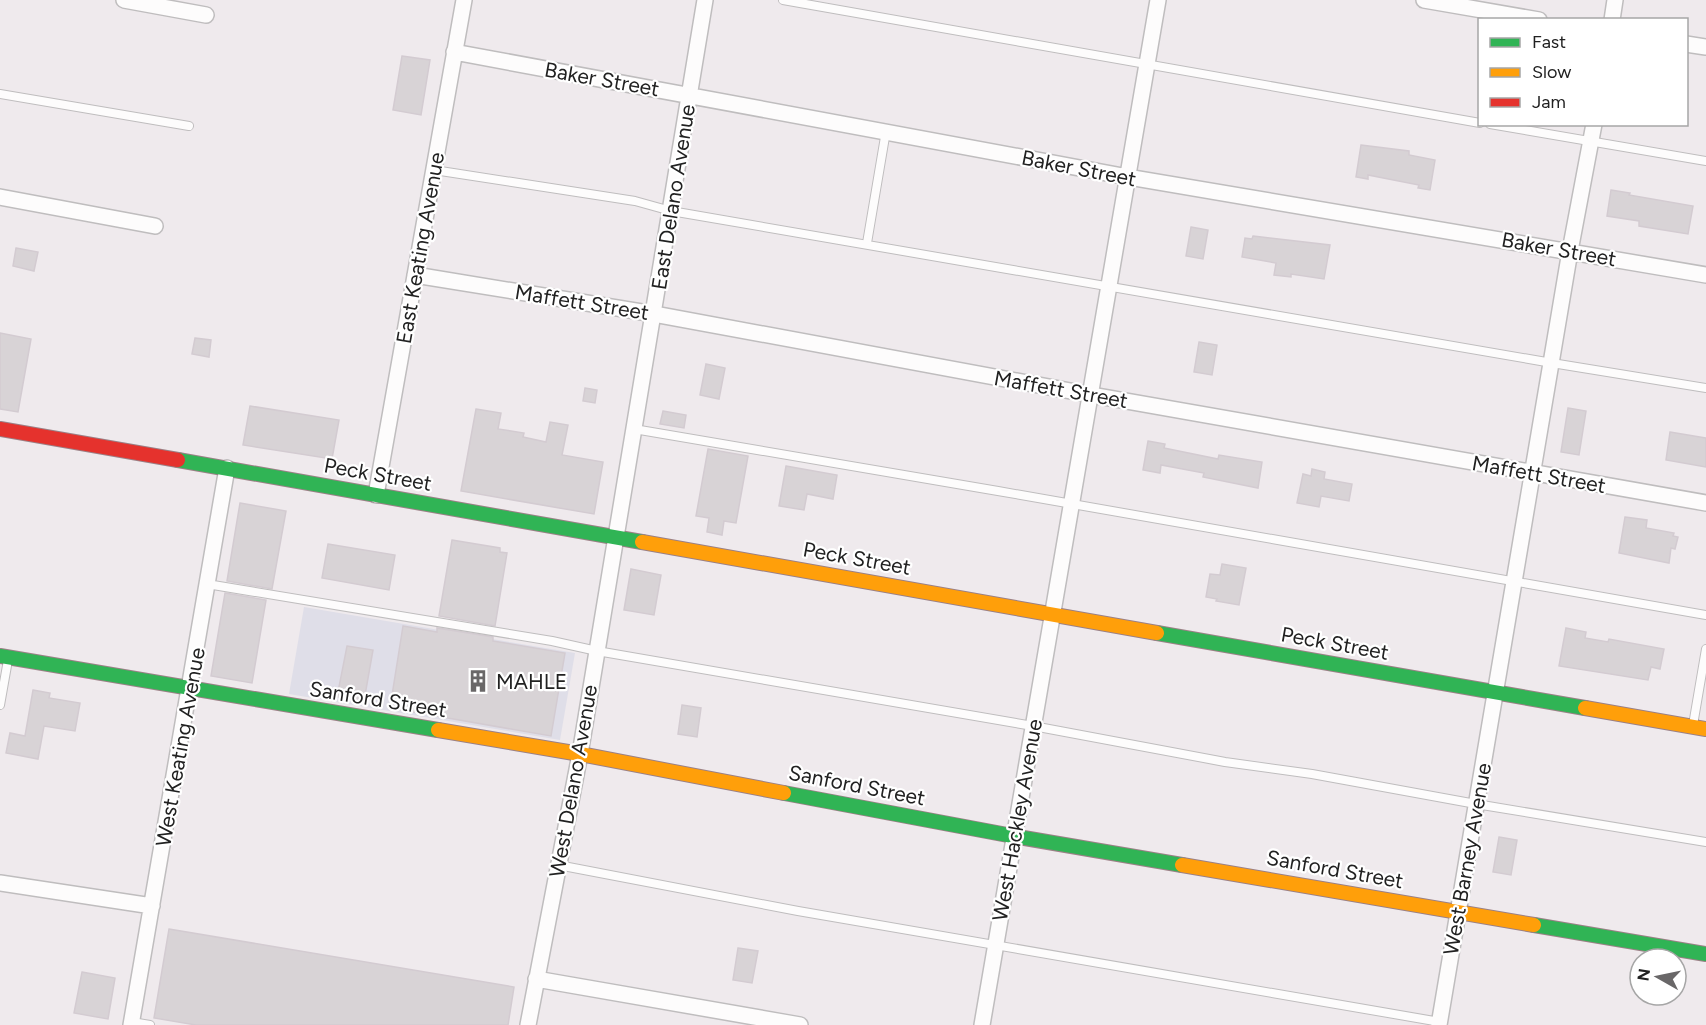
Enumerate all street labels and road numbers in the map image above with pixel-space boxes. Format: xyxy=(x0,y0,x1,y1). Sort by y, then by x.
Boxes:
street label: Baker Street xyxy=(543,57,661,101)
street label: East Delano Avenue xyxy=(646,102,700,292)
street label: Baker Street xyxy=(1020,145,1138,191)
street label: East Keating Avenue xyxy=(391,150,449,346)
street label: Baker Street xyxy=(1500,227,1618,271)
street label: Maffett Street xyxy=(513,279,651,325)
street label: Maffett Street xyxy=(992,365,1130,413)
street label: Maffett Street xyxy=(1470,450,1608,498)
street label: Peck Street xyxy=(322,452,434,496)
street label: Peck Street xyxy=(801,536,913,580)
street label: Peck Street xyxy=(1279,621,1391,665)
street label: West Keating Avenue xyxy=(150,646,210,848)
street label: Sanford Street xyxy=(308,676,448,722)
street label: West Delano Avenue xyxy=(544,683,602,879)
street label: West Hackley Avenue xyxy=(987,717,1047,923)
street label: Sanford Street xyxy=(787,760,927,811)
street label: West Barney Avenue xyxy=(1438,761,1496,957)
street label: Sanford Street xyxy=(1265,845,1405,893)

